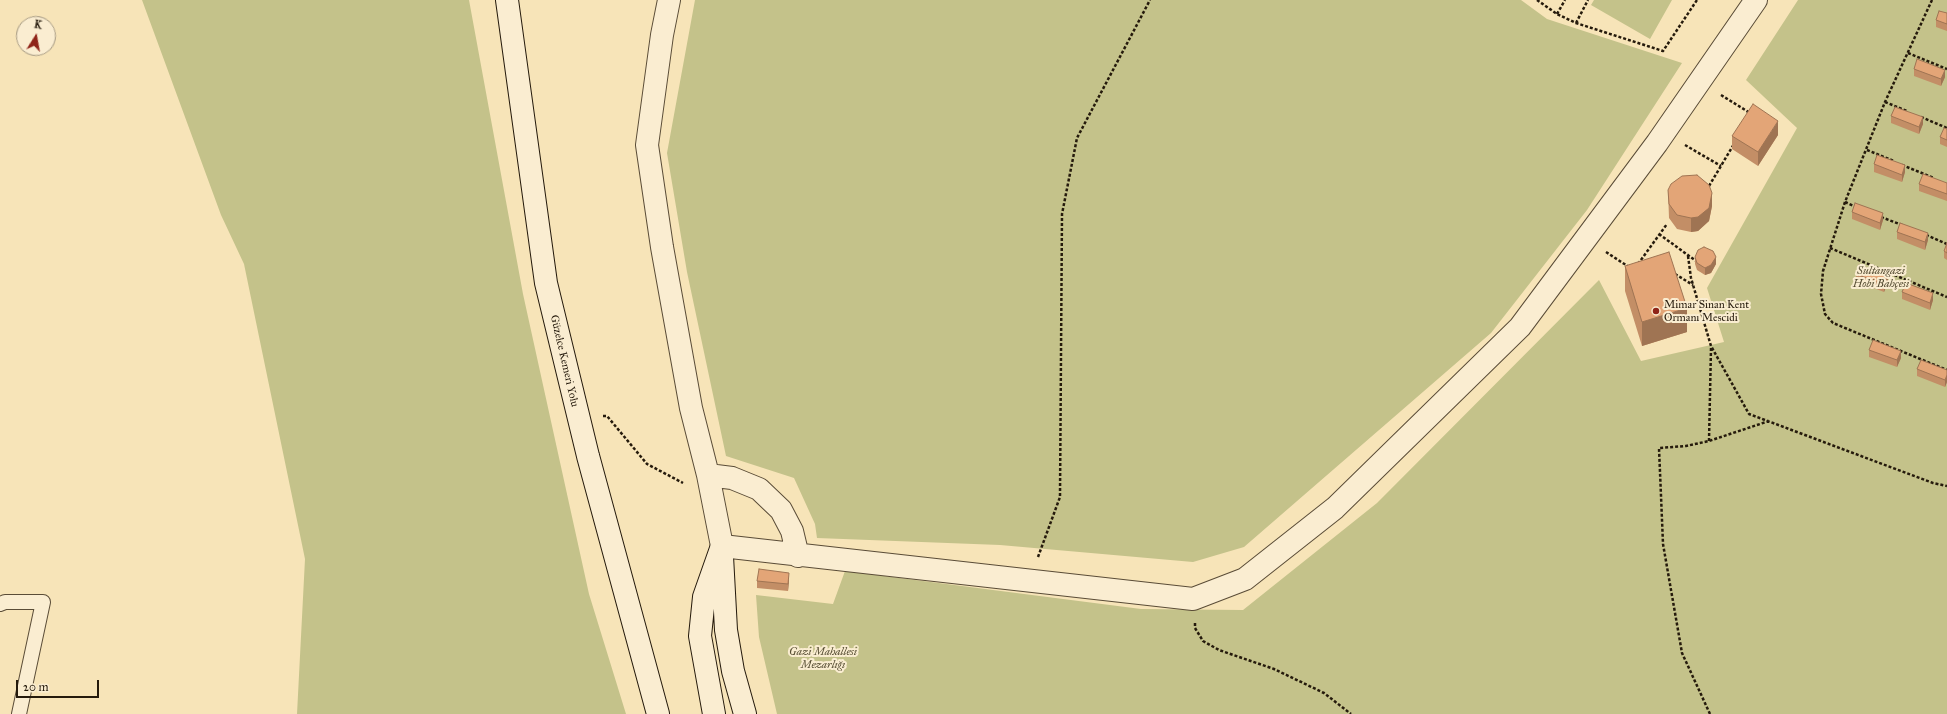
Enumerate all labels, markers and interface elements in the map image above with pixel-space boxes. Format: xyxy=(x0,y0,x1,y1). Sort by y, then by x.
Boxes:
north arrow xyxy=(16,16,56,56)
text: K xyxy=(33,18,43,32)
park label: Sultangazi Hobi Bahçesi xyxy=(1853,264,1909,290)
place label: Mimar Sinan Kent Ormanı Mescidi xyxy=(1664,298,1749,324)
marker: Mimar Sinan Kent Ormanı Mescidi xyxy=(1651,306,1661,316)
street label: Güzelce Kemeri Yolu xyxy=(547,314,581,408)
park label: Gazi Mahallesi Mezarlığı xyxy=(789,645,857,671)
scale bar xyxy=(18,672,101,698)
text: 20 m xyxy=(23,680,49,694)

